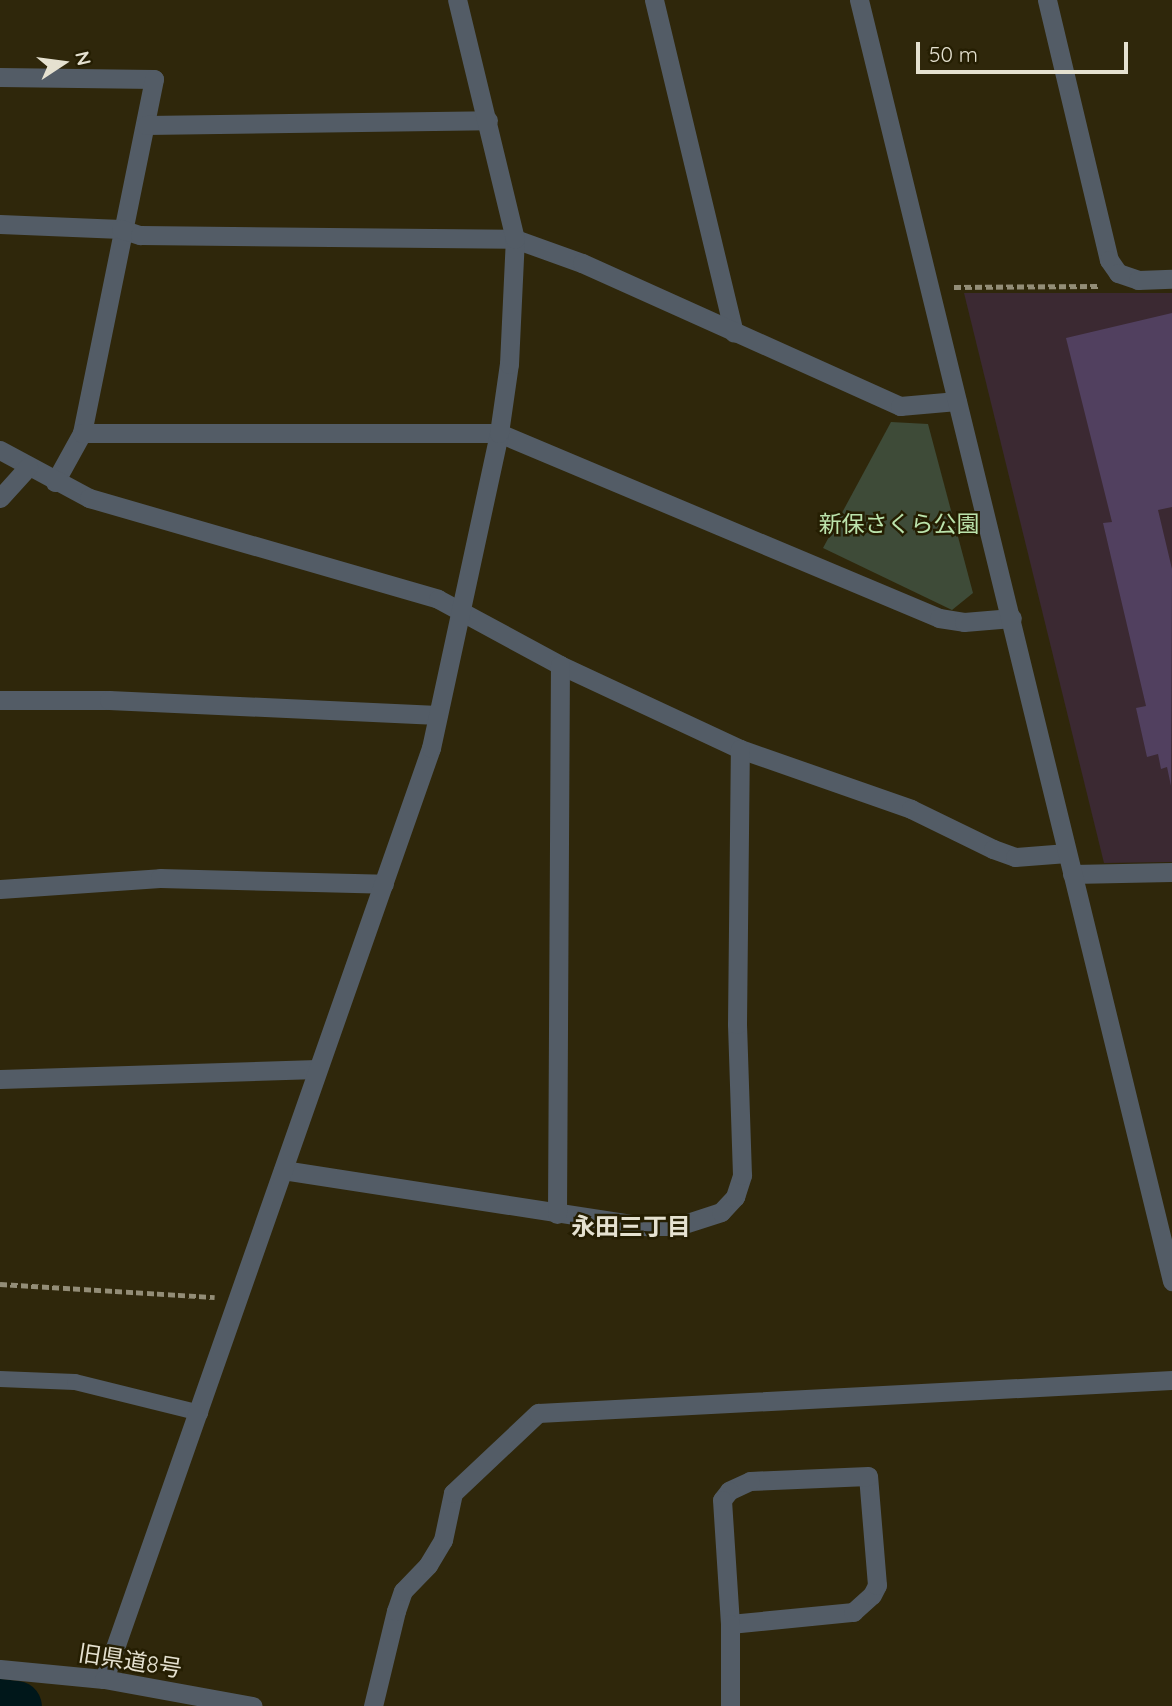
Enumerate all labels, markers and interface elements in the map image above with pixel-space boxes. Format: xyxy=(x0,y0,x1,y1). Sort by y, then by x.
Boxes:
north arrow xyxy=(28,28,98,98)
scale bar xyxy=(920,28,1132,72)
text: 50 m xyxy=(929,41,978,67)
text: N xyxy=(70,49,97,68)
park label: 新保さくら公園 xyxy=(819,510,979,538)
district label: 永田三丁目 xyxy=(571,1213,691,1241)
street label: 旧県道8号 xyxy=(76,1639,184,1683)

